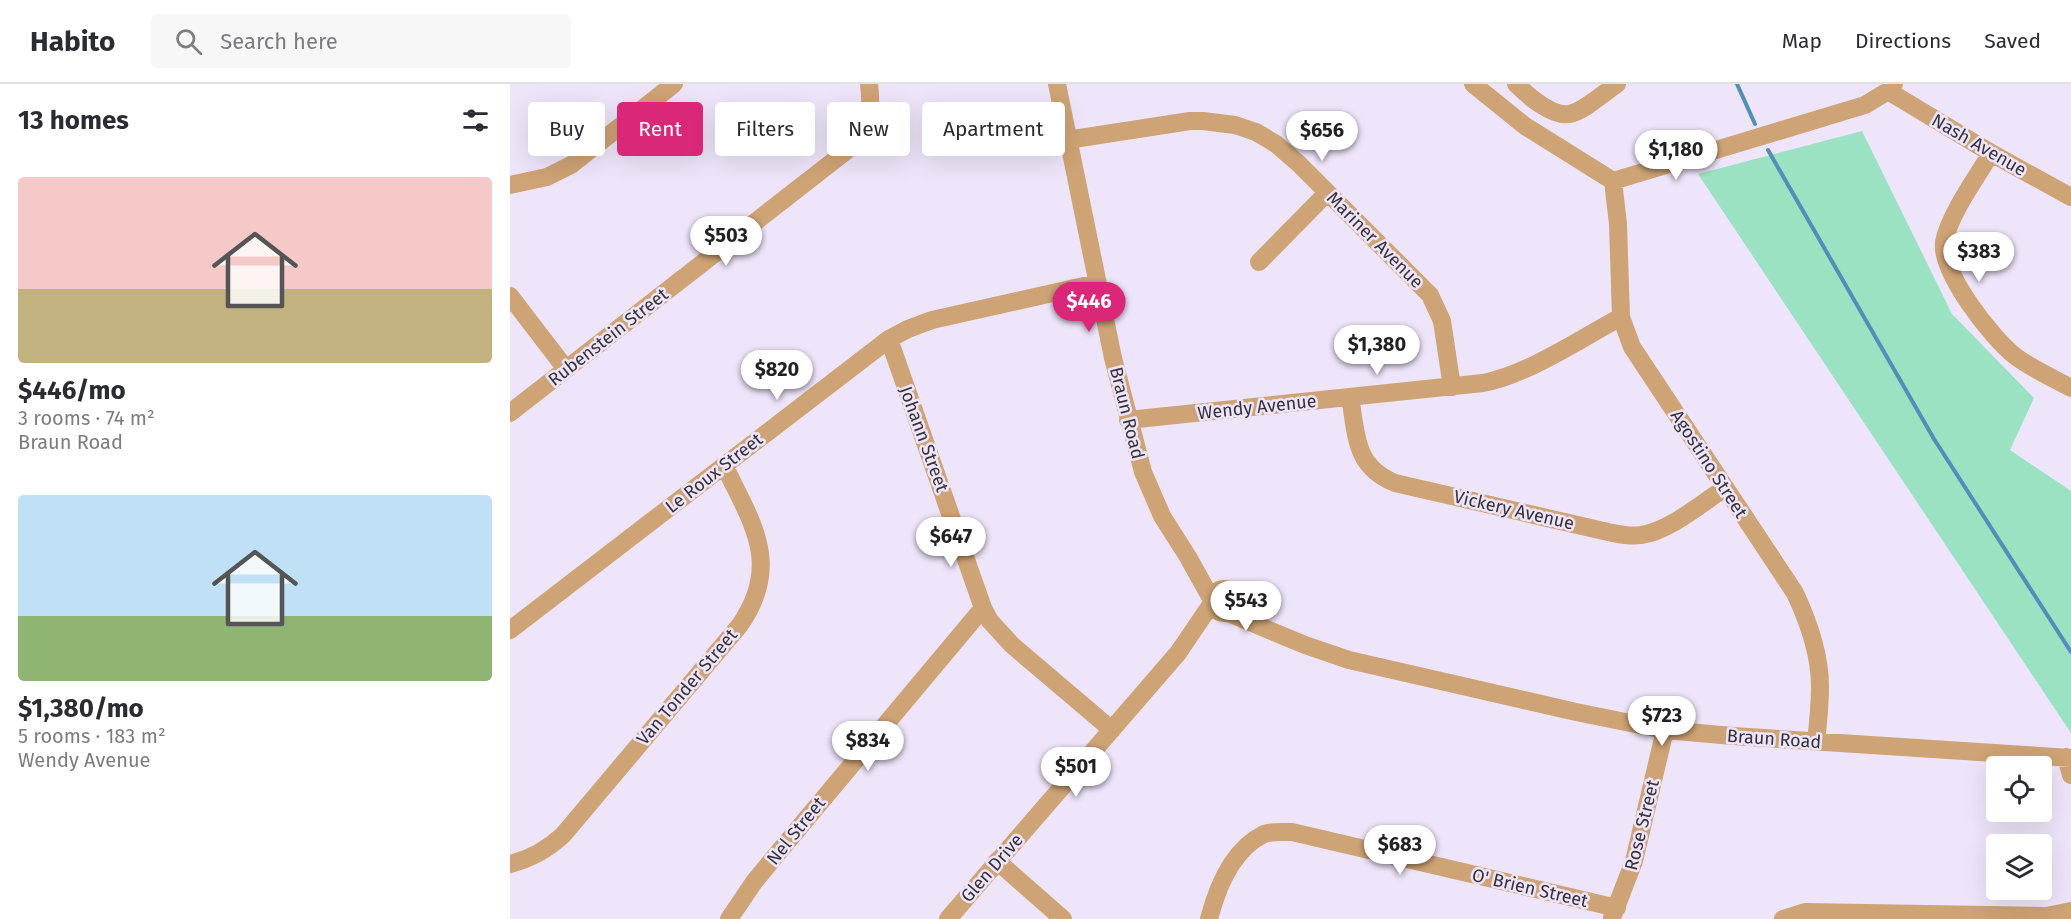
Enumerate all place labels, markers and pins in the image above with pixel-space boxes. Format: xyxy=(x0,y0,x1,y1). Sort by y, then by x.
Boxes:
pin: $656 xyxy=(1286,111,1358,162)
pin: $1,180 xyxy=(1627,130,1725,181)
pin: $503 xyxy=(690,216,762,267)
pin: $383 xyxy=(1943,232,2015,283)
pin: $446 xyxy=(1053,282,1125,333)
pin: $1,380 xyxy=(1328,325,1426,376)
pin: $820 xyxy=(741,350,813,401)
pin: $647 xyxy=(915,517,987,568)
pin: $543 xyxy=(1210,581,1282,632)
pin: $723 xyxy=(1626,696,1698,747)
pin: $834 xyxy=(832,721,904,772)
pin: $501 xyxy=(1040,747,1112,798)
pin: $683 xyxy=(1364,825,1436,876)

